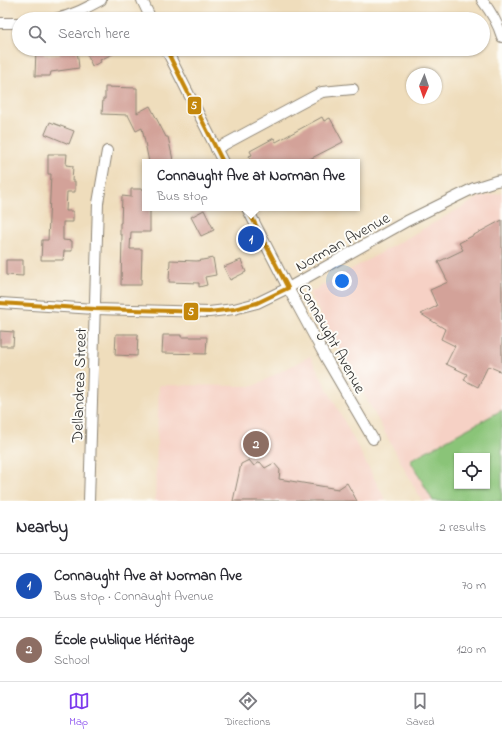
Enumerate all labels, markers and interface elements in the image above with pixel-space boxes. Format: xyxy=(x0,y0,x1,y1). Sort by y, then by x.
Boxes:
search box xyxy=(12,12,490,56)
icon: search xyxy=(26,23,48,45)
text: Search here xyxy=(58,23,130,45)
north arrow xyxy=(406,68,442,104)
line badge: 5 xyxy=(187,96,202,115)
text: 5 xyxy=(191,98,198,114)
popup xyxy=(142,159,360,211)
text: Connaught Ave at Norman Ave xyxy=(157,165,345,187)
text: Bus stop xyxy=(157,187,208,206)
street label: Norman Avenue xyxy=(291,206,395,279)
pin: 1 xyxy=(238,224,264,254)
your location xyxy=(332,271,352,291)
street label: Connaught Avenue xyxy=(291,280,372,399)
line badge: 5 xyxy=(183,302,199,321)
text: 5 xyxy=(188,304,195,320)
street label: Dellandrea Street xyxy=(66,327,94,444)
pin: 2 xyxy=(243,429,269,459)
map controls xyxy=(454,453,490,489)
button: locate xyxy=(454,453,490,489)
text: Nearby xyxy=(16,515,68,540)
text: 2 results xyxy=(439,518,486,537)
text: Connaught Ave at Norman Ave xyxy=(54,565,242,587)
text: 1 xyxy=(27,576,31,595)
text: 70 m xyxy=(462,576,486,595)
text: Bus stop · Connaught Avenue xyxy=(54,587,213,606)
text: École publique Héritage xyxy=(54,629,194,651)
text: 2 xyxy=(26,640,32,659)
text: 120 m xyxy=(456,640,486,659)
text: School xyxy=(54,651,90,670)
tab: Map xyxy=(68,690,90,730)
tab: Directions xyxy=(225,690,270,730)
tab: Saved xyxy=(406,690,434,730)

